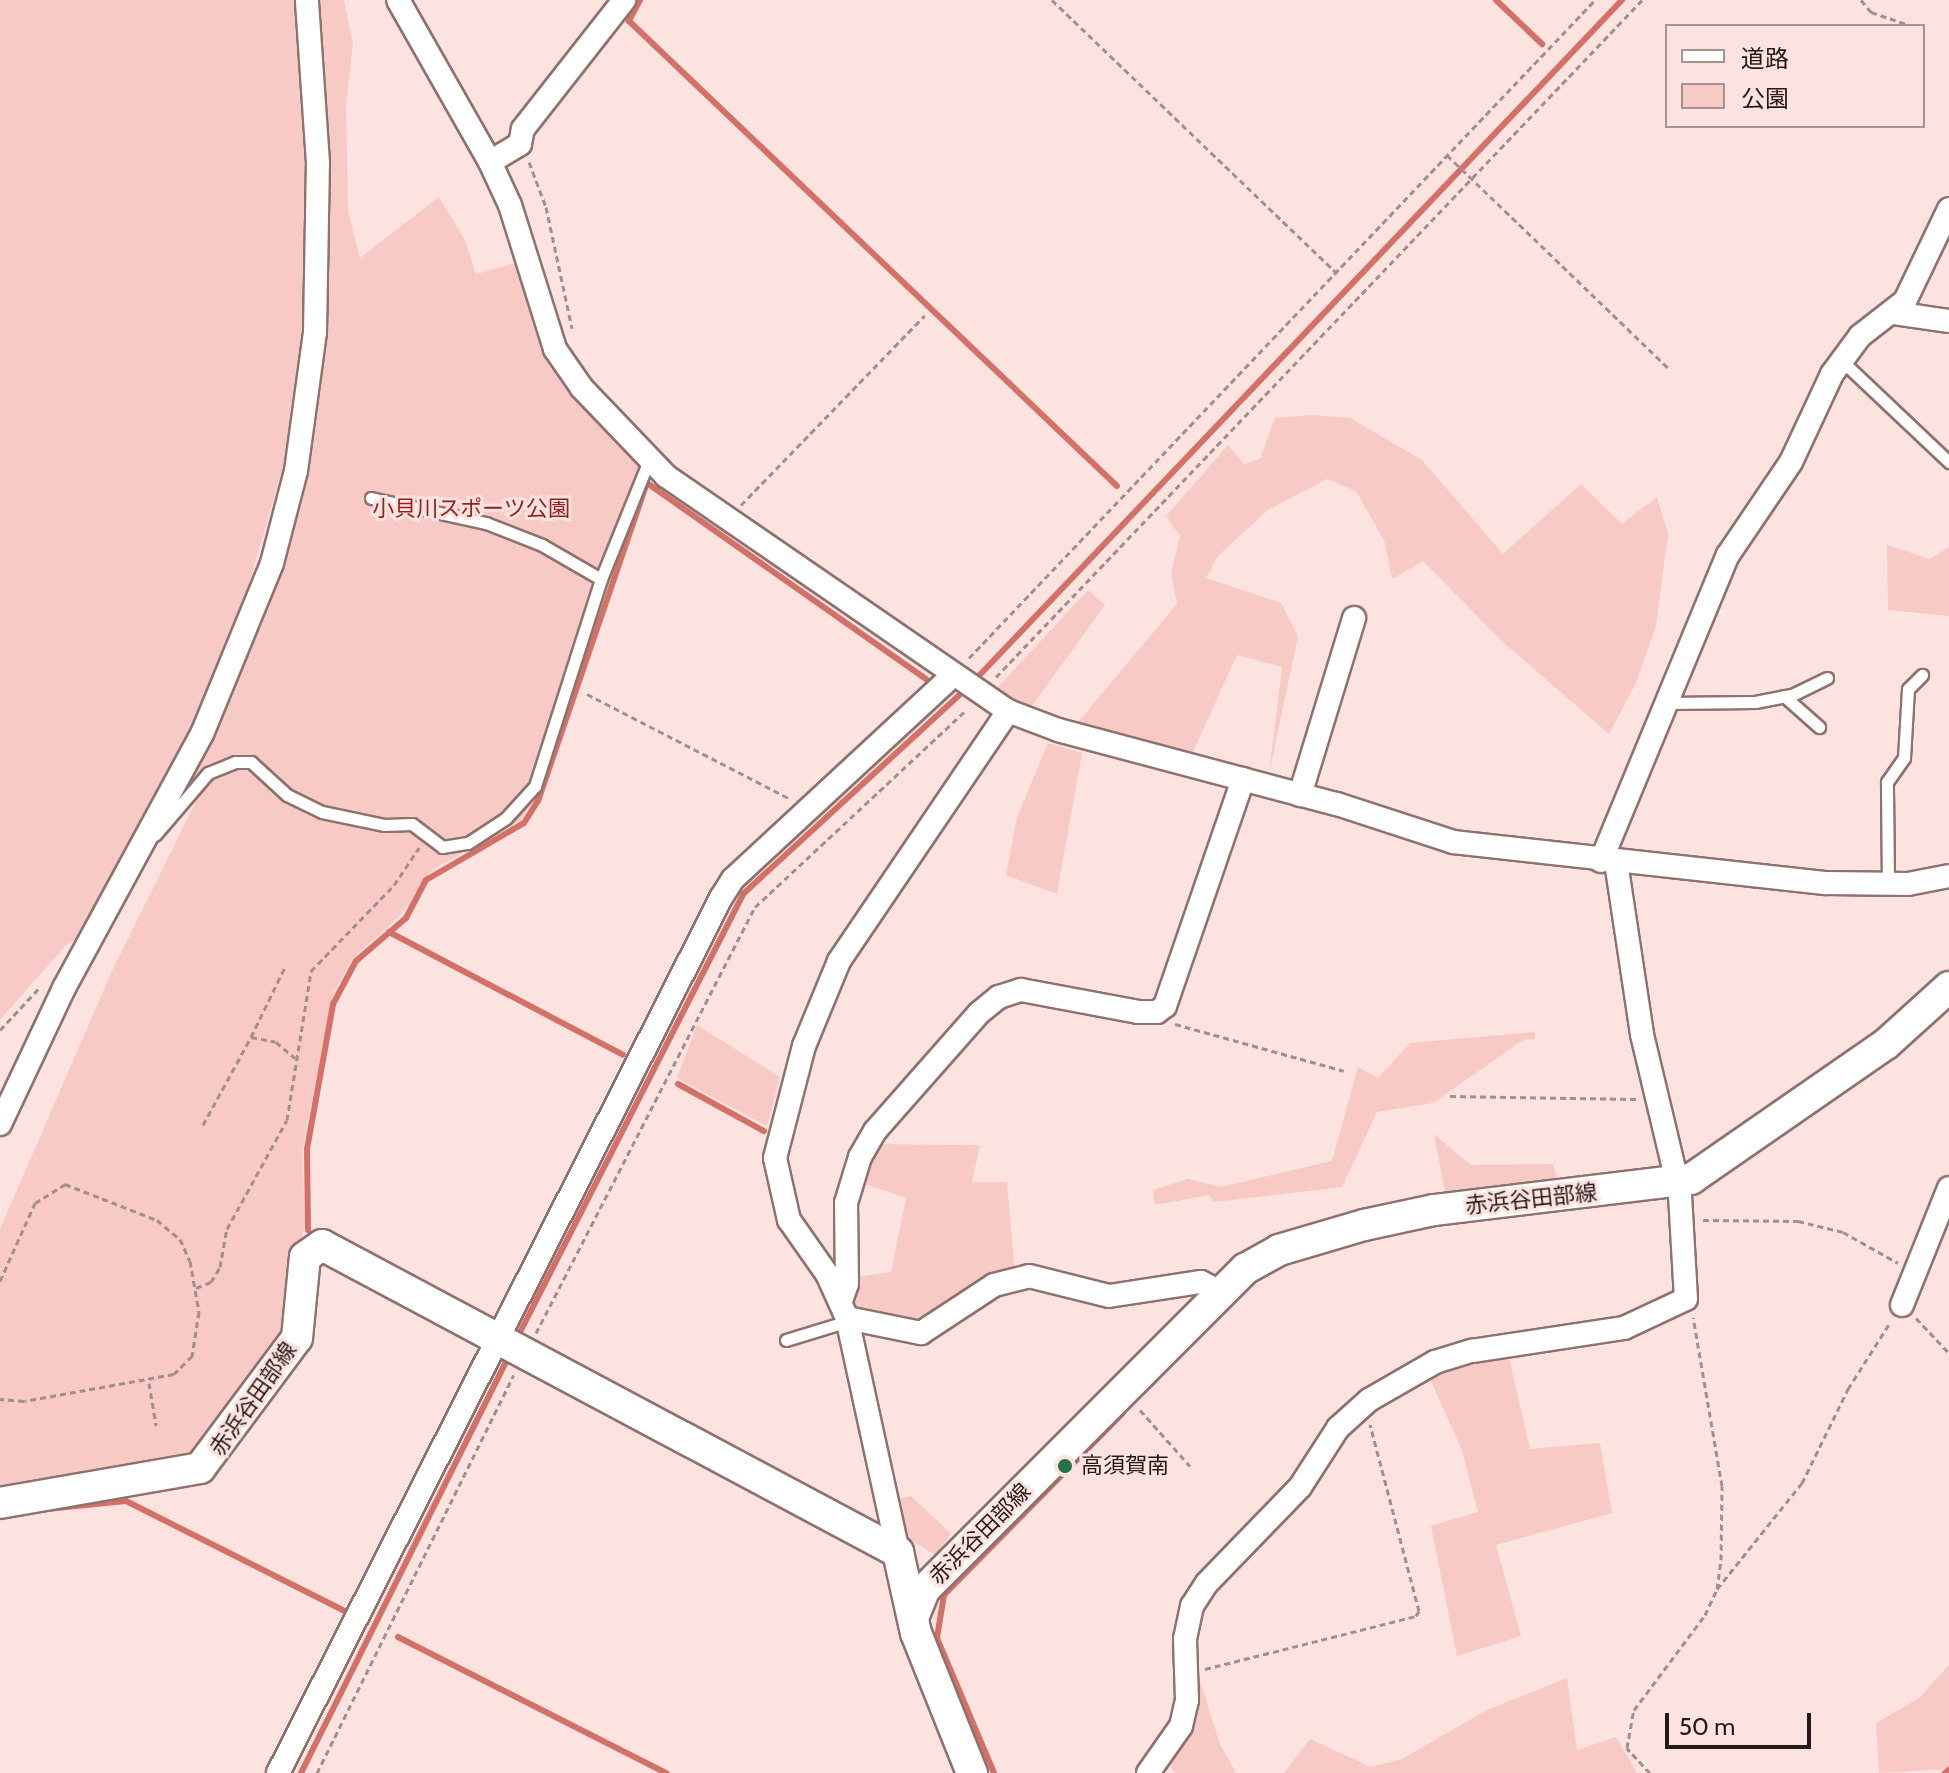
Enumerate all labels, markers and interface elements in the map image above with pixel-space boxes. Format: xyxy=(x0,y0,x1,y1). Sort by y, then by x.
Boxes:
legend xyxy=(1665,24,1925,128)
text: 道路 xyxy=(1741,44,1789,73)
text: 公園 xyxy=(1741,84,1789,113)
park label: 小貝川スポーツ公園 xyxy=(372,496,570,522)
street label: 赤浜谷田部線 xyxy=(1464,1179,1598,1219)
street label: 赤浜谷田部線 xyxy=(204,1337,302,1461)
place label: 高須賀南 xyxy=(1081,1453,1169,1479)
marker: 高須賀南 xyxy=(1056,1457,1074,1475)
street label: 赤浜谷田部線 xyxy=(924,1478,1036,1590)
scale bar xyxy=(1669,1697,1815,1747)
text: 50 m xyxy=(1679,1712,1735,1741)

